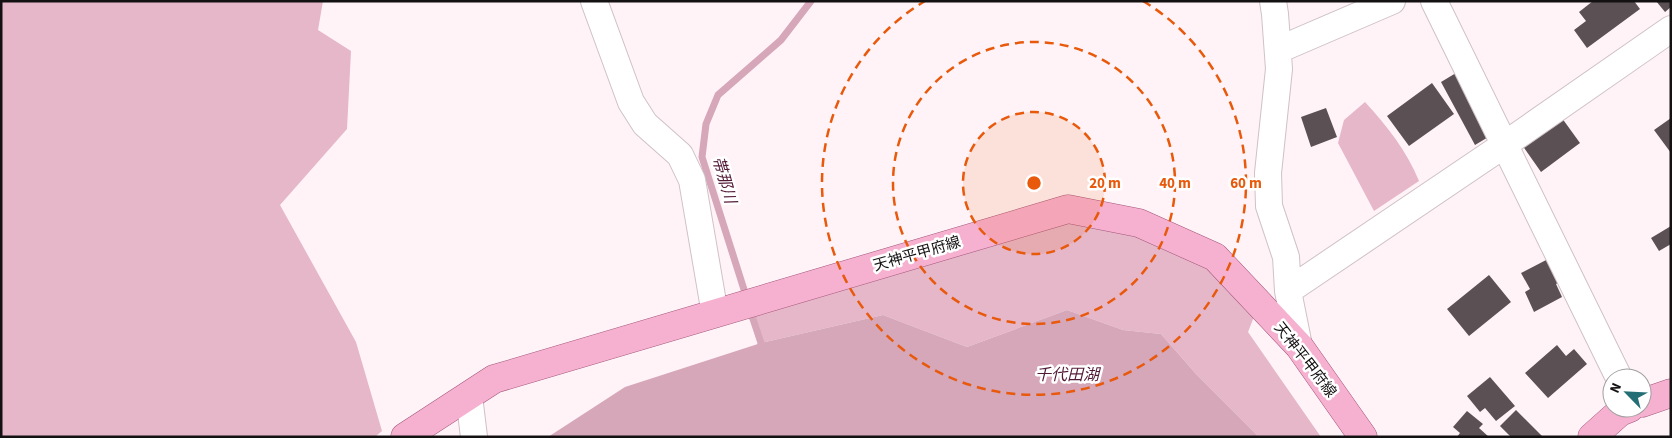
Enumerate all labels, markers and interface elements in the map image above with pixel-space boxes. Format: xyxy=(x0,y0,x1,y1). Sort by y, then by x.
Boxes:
water label: 帯那川 xyxy=(707,154,742,208)
text: 20 m xyxy=(1089,173,1121,194)
text: 40 m xyxy=(1159,173,1191,194)
text: 60 m xyxy=(1230,173,1262,194)
centre of rings xyxy=(1025,174,1043,192)
street label: 天神平甲府線 xyxy=(871,232,963,276)
street label: 天神平甲府線 xyxy=(1269,318,1341,402)
water label: 千代田湖 xyxy=(1035,364,1102,386)
north arrow xyxy=(1602,368,1652,418)
text: N xyxy=(1605,380,1627,396)

